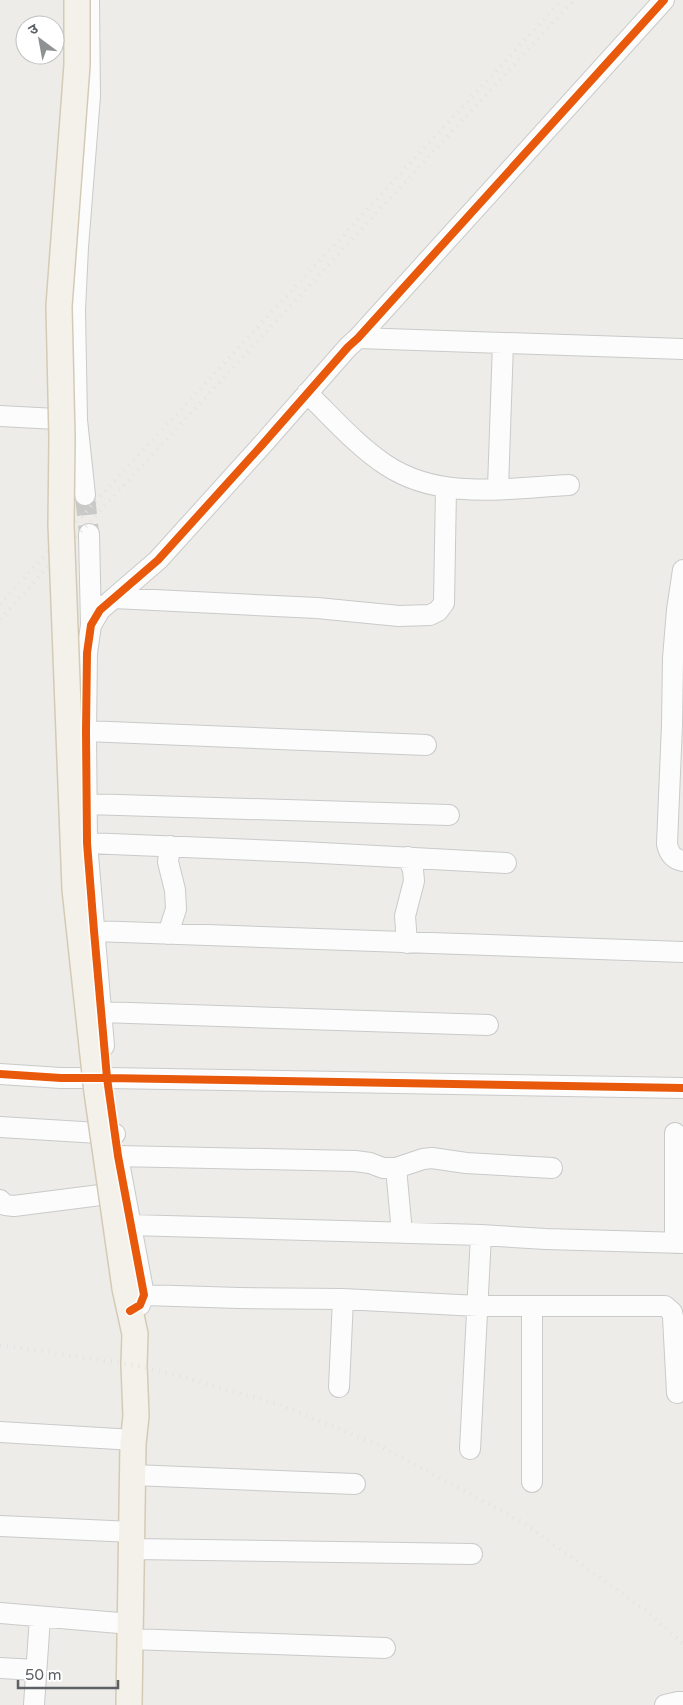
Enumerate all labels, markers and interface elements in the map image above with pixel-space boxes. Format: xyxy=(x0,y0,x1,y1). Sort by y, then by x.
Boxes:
north arrow xyxy=(15,15,65,65)
text: उ xyxy=(25,20,42,39)
scale bar xyxy=(18,1658,118,1690)
text: 50 m xyxy=(25,1666,62,1684)

